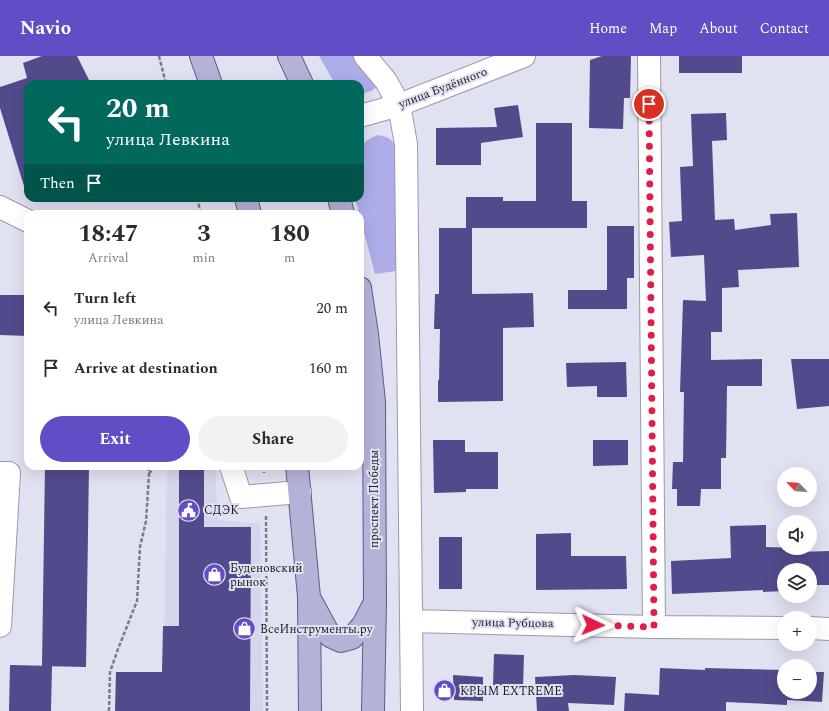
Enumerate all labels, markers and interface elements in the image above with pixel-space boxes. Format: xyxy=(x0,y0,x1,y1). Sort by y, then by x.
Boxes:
text: Navio xyxy=(20,14,71,43)
text: Home xyxy=(589,18,627,39)
text: Map xyxy=(649,18,677,39)
text: About xyxy=(699,18,738,39)
text: Contact xyxy=(760,18,809,39)
street label: улица Будённого xyxy=(395,62,490,114)
text: 20 m xyxy=(106,87,170,130)
pin xyxy=(632,87,666,121)
icon: arrive xyxy=(638,93,660,115)
icon: left xyxy=(40,96,92,148)
text: улица Левкина xyxy=(106,126,230,153)
text: Then xyxy=(40,172,75,195)
icon: arrive xyxy=(83,172,105,194)
text: 18:47 xyxy=(78,216,138,252)
text: 3 xyxy=(197,216,211,252)
text: 180 xyxy=(269,216,310,252)
text: Arrival xyxy=(88,248,129,268)
text: min xyxy=(193,248,215,268)
text: m xyxy=(284,248,295,268)
text: Turn left xyxy=(74,287,136,310)
icon: left xyxy=(40,297,62,319)
text: 20 m xyxy=(316,297,348,320)
text: улица Левкина xyxy=(74,310,164,330)
icon: arrive xyxy=(40,357,62,379)
text: Arrive at destination xyxy=(74,357,218,380)
text: 160 m xyxy=(309,357,348,380)
button: Exit xyxy=(40,416,190,462)
button: Share xyxy=(198,416,348,462)
street label: проспект Победы xyxy=(365,450,384,548)
north arrow xyxy=(777,467,817,507)
map controls xyxy=(777,467,817,699)
public building icon: СДЭК xyxy=(176,497,202,523)
place label: СДЭК xyxy=(204,501,239,520)
button: sound xyxy=(777,515,817,555)
place label: Буденовский рынок xyxy=(230,559,303,592)
shop icon: Буденовский рынок xyxy=(202,562,228,588)
button: layers xyxy=(777,563,817,603)
position arrow xyxy=(572,604,614,646)
button: + xyxy=(777,611,817,651)
street label: улица Рубцова xyxy=(471,613,554,633)
shop icon: ВсеИнструменты.ру xyxy=(232,616,258,642)
place label: ВсеИнструменты.ру xyxy=(260,620,374,639)
button: − xyxy=(777,659,817,699)
shop icon: КРЫМ EXTREME xyxy=(431,678,457,704)
place label: КРЫМ EXTREME xyxy=(460,682,562,701)

